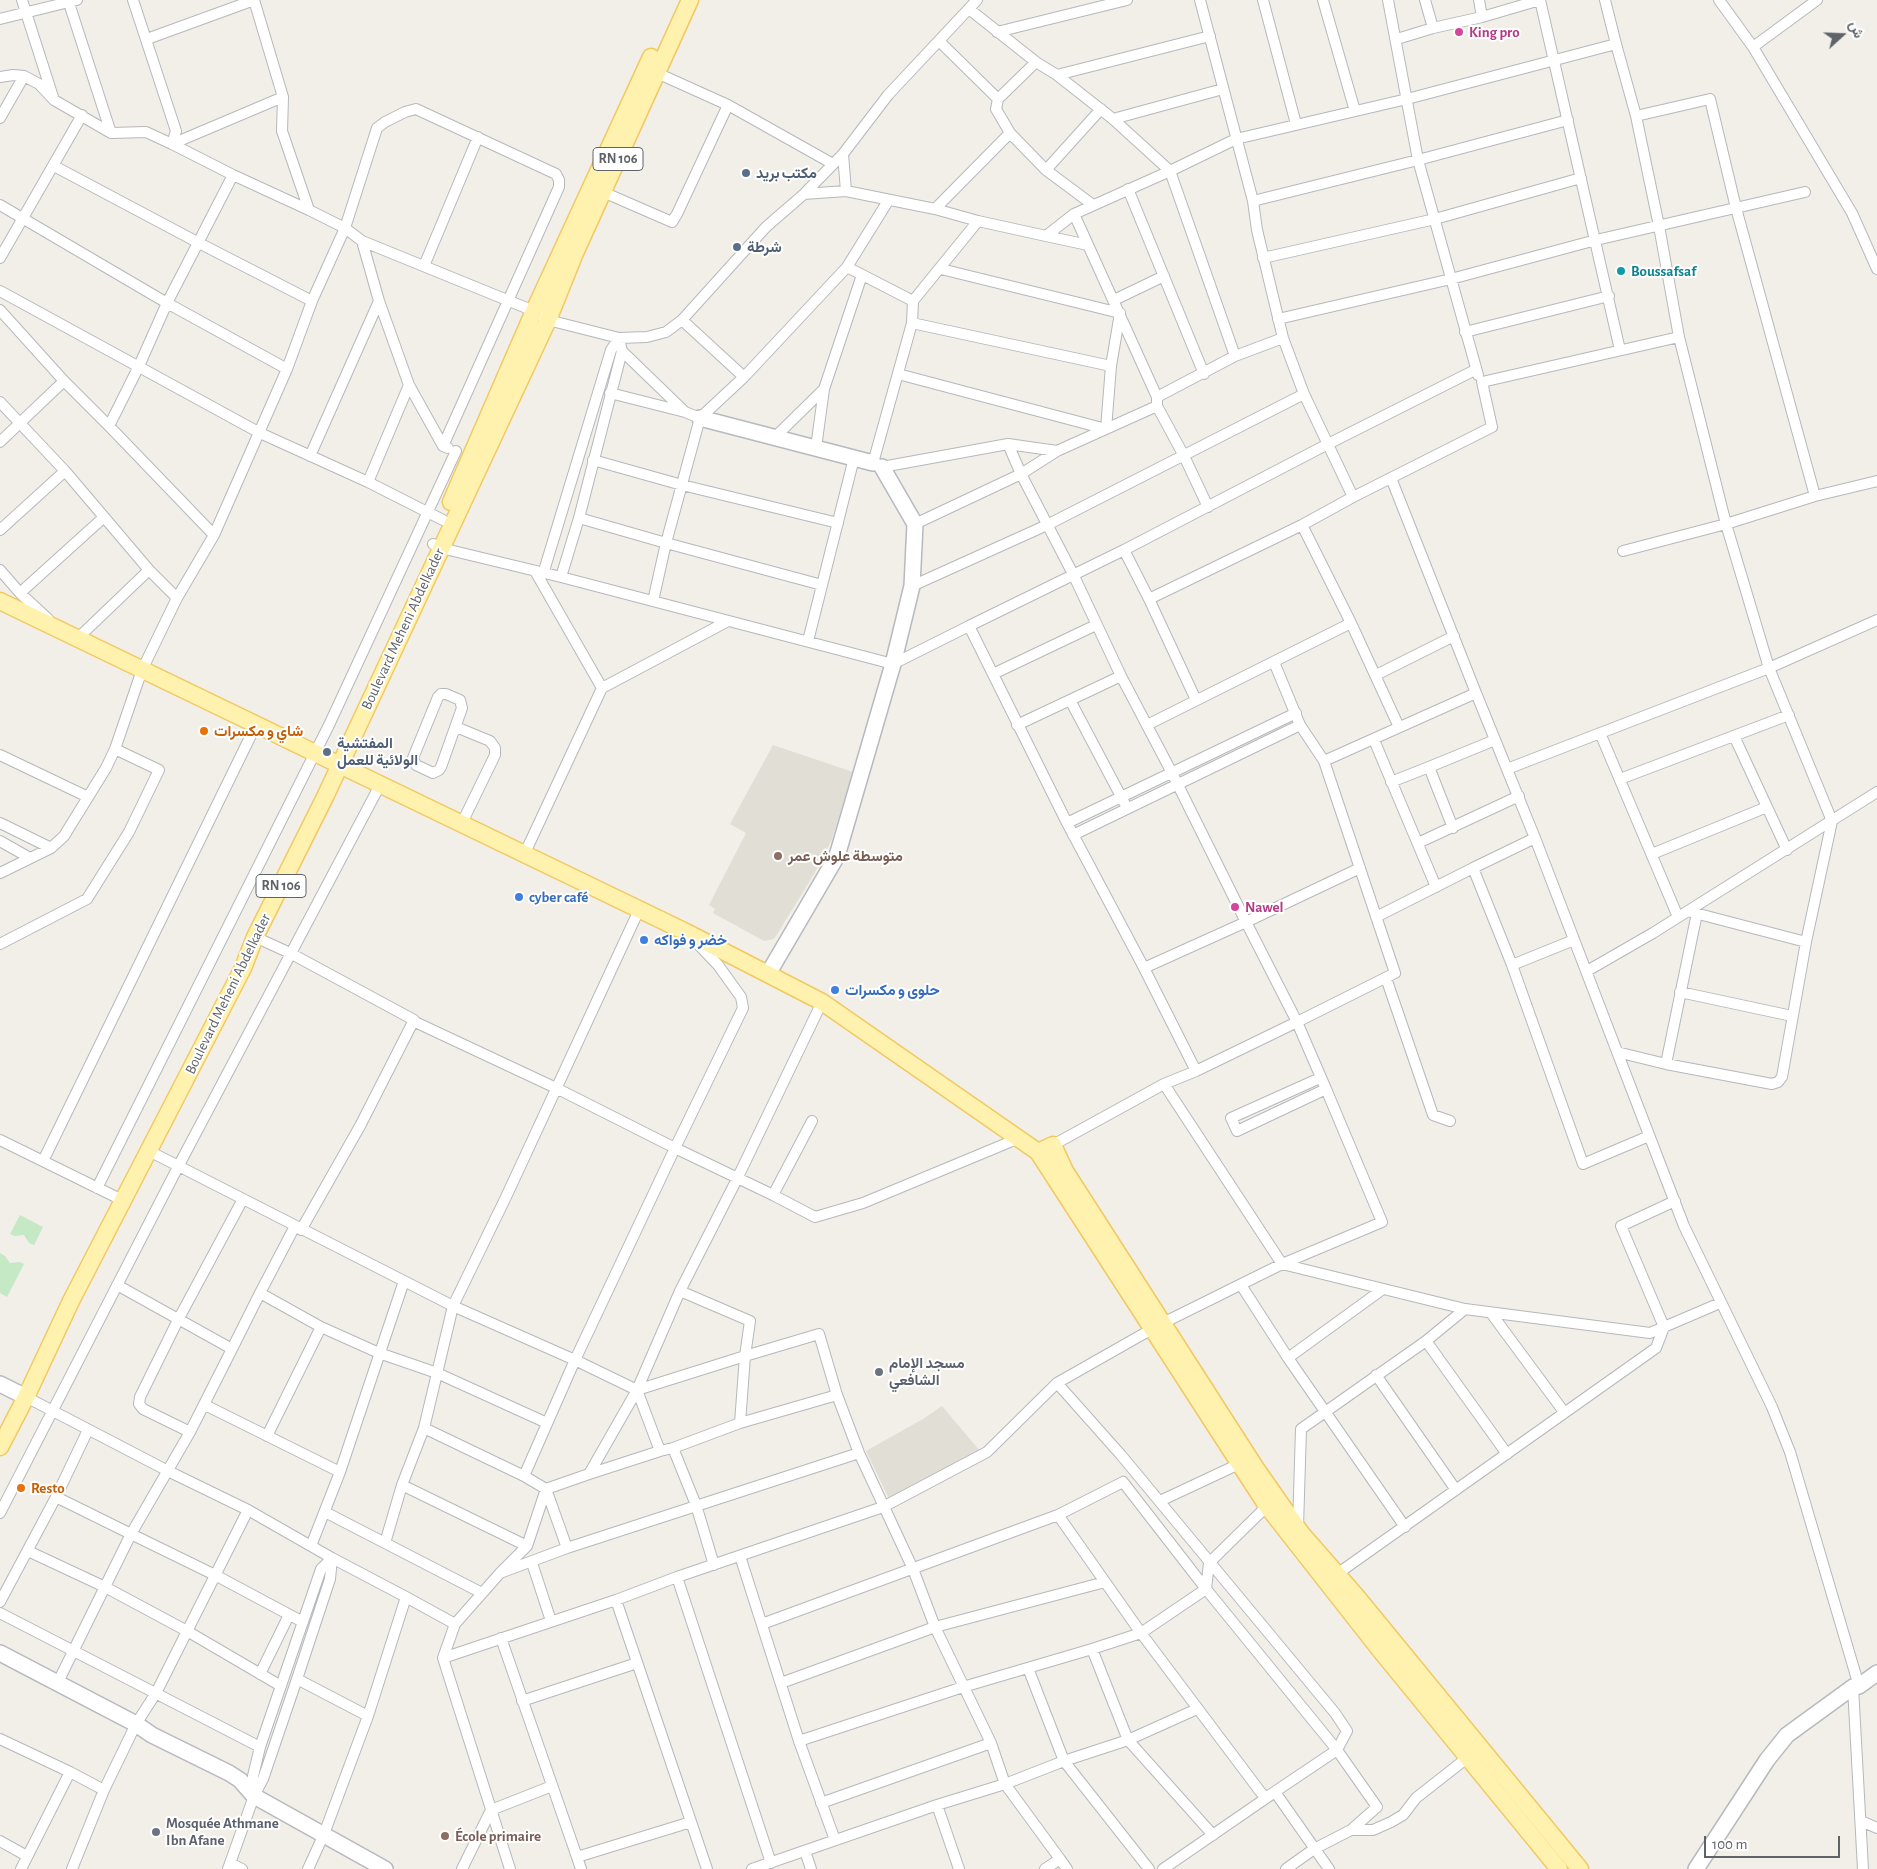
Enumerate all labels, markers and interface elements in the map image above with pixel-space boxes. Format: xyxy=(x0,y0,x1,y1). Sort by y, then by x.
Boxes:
north arrow xyxy=(1817,10,1867,60)
text: ش xyxy=(1847,20,1866,40)
place label: King pro xyxy=(1469,23,1520,41)
marker: King pro xyxy=(1453,26,1465,38)
road number: RN 106 xyxy=(593,148,643,170)
place label: مكتب بريد xyxy=(756,164,817,182)
marker: مكتب بريد xyxy=(740,167,752,179)
place label: شرطة xyxy=(747,238,782,256)
marker: شرطة xyxy=(731,241,743,253)
place label: Boussafsaf xyxy=(1631,262,1696,280)
marker: Boussafsaf xyxy=(1615,265,1627,277)
street label: Boulevard Meheni Abdelkader xyxy=(358,545,448,713)
place label: شاي و مكسرات xyxy=(214,722,303,740)
marker: شاي و مكسرات xyxy=(198,725,210,737)
place label: المفتشية الولائية للعمل xyxy=(337,734,418,769)
marker: المفتشية الولائية للعمل xyxy=(321,746,333,758)
place label: متوسطة علوش عمر xyxy=(788,847,903,865)
marker: متوسطة علوش عمر xyxy=(772,850,784,862)
road number: RN 106 xyxy=(256,874,306,898)
place label: cyber café xyxy=(529,888,588,906)
marker: cyber café xyxy=(513,891,525,903)
place label: Nawel xyxy=(1245,898,1284,916)
marker: Nawel xyxy=(1229,901,1241,913)
street label: Boulevard Meheni Abdelkader xyxy=(181,911,275,1077)
place label: خضر و فواكه xyxy=(654,931,727,949)
marker: خضر و فواكه xyxy=(638,934,650,946)
place label: حلوى و مكسرات xyxy=(845,981,940,999)
marker: حلوى و مكسرات xyxy=(829,984,841,996)
place label: مسجد الإمام الشافعي xyxy=(889,1354,965,1389)
marker: مسجد الإمام الشافعي xyxy=(873,1366,885,1378)
place label: Resto xyxy=(31,1479,65,1497)
marker: Resto xyxy=(15,1482,27,1494)
place label: Mosquée Athmane Ibn Afane xyxy=(166,1814,279,1849)
marker: Mosquée Athmane Ibn Afane xyxy=(150,1826,162,1838)
scale bar xyxy=(1707,1826,1843,1858)
place label: École primaire xyxy=(455,1827,541,1845)
marker: École primaire xyxy=(439,1830,451,1842)
text: 100 m xyxy=(1712,1837,1747,1852)

